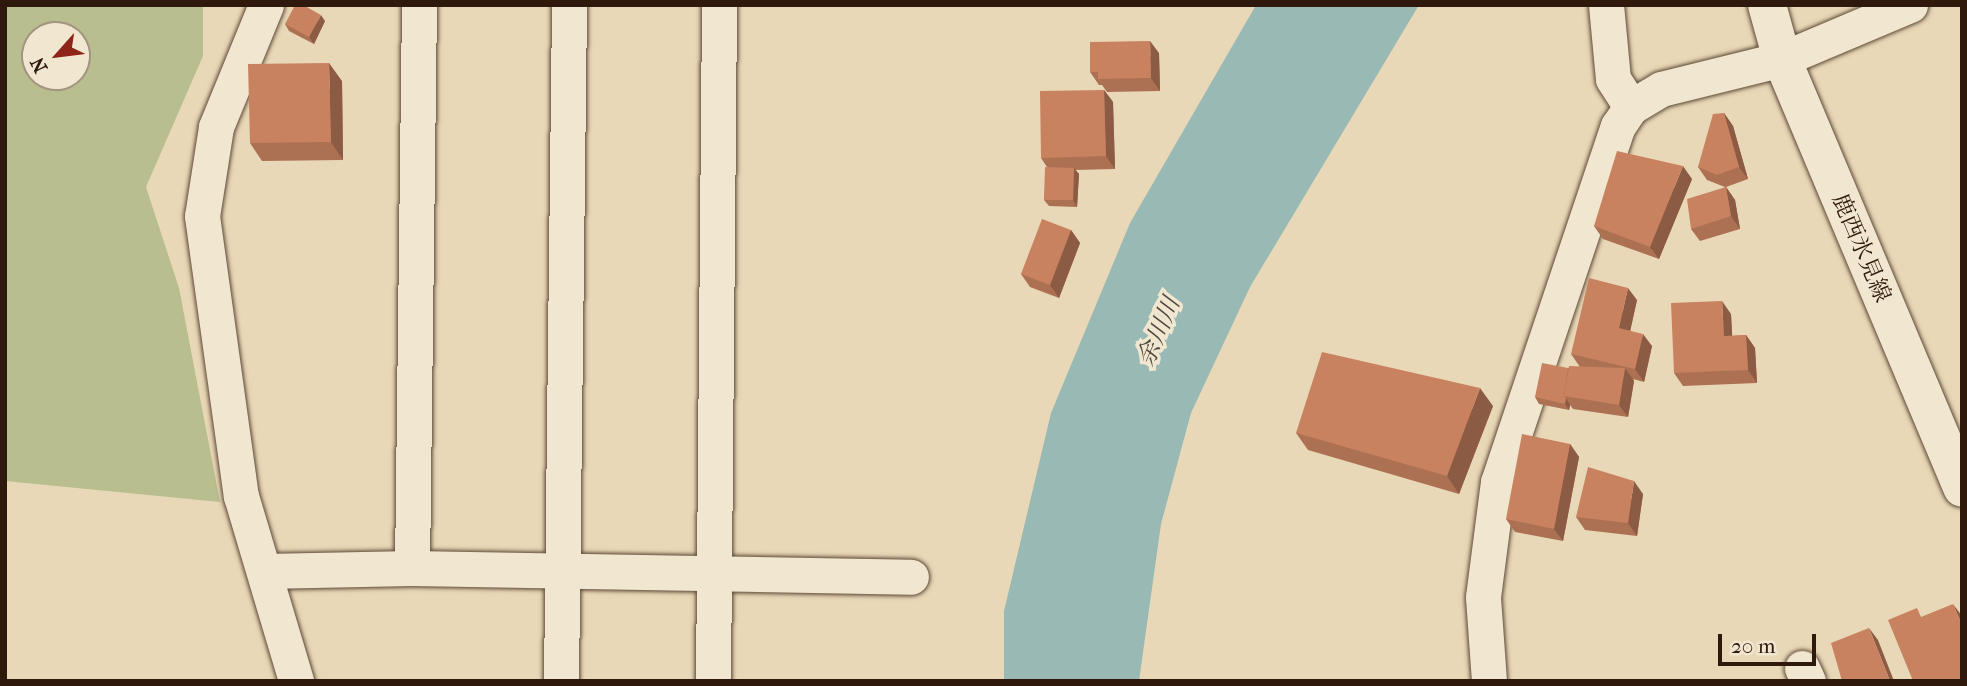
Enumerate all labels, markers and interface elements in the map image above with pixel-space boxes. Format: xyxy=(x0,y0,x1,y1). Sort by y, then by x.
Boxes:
north arrow xyxy=(21,21,91,91)
text: N xyxy=(26,53,52,76)
street label: 鹿西氷見線 xyxy=(1826,190,1896,306)
water label: 余川川 xyxy=(1132,293,1186,371)
scale bar xyxy=(1722,620,1820,664)
text: 20 m xyxy=(1731,634,1775,658)

